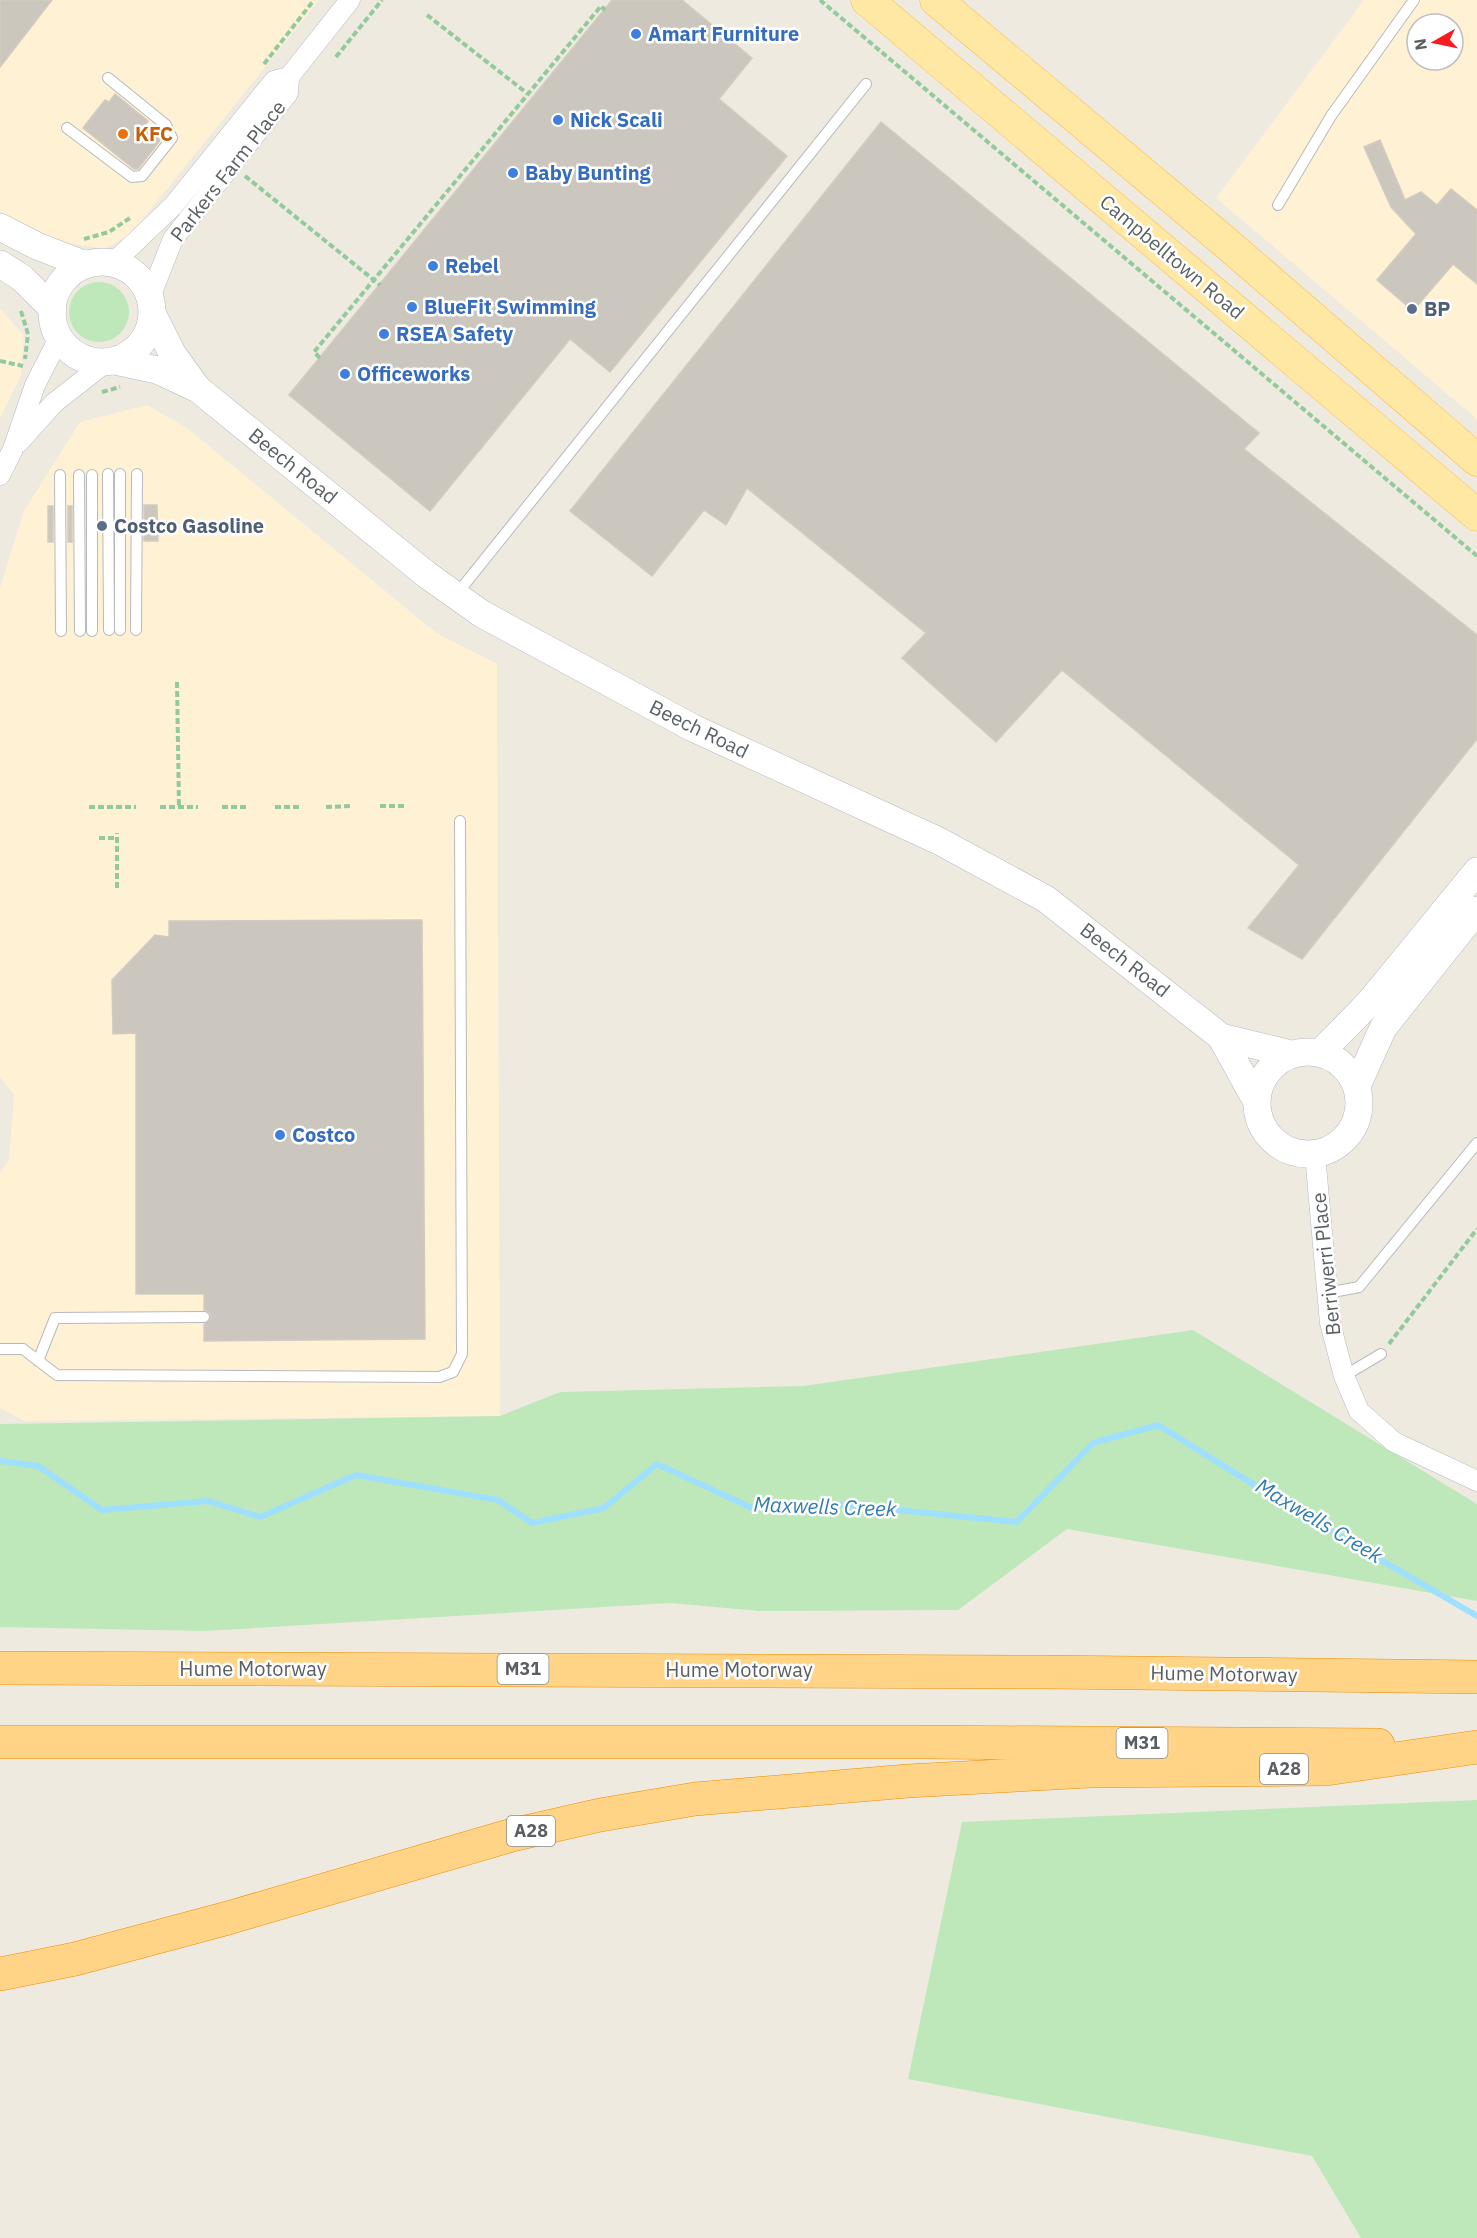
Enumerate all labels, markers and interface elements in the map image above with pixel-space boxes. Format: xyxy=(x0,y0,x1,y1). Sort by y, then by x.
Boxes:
north arrow xyxy=(1405,12,1465,72)
place label: Amart Furniture xyxy=(648,20,799,47)
marker: Amart Furniture xyxy=(629,27,643,41)
text: N xyxy=(1409,37,1431,52)
street label: Parkers Farm Place xyxy=(164,94,291,247)
place label: Nick Scali xyxy=(570,106,663,133)
marker: Nick Scali xyxy=(551,113,565,127)
place label: KFC xyxy=(135,120,173,147)
marker: KFC xyxy=(116,127,130,141)
place label: Baby Bunting xyxy=(525,159,652,186)
marker: Baby Bunting xyxy=(506,166,520,180)
street label: Campbelltown Road xyxy=(1094,188,1250,325)
place label: Rebel xyxy=(445,252,499,279)
marker: Rebel xyxy=(426,259,440,273)
place label: BlueFit Swimming xyxy=(424,293,597,320)
place label: BP xyxy=(1424,295,1450,322)
marker: BlueFit Swimming xyxy=(405,300,419,314)
marker: BP xyxy=(1405,302,1419,316)
place label: RSEA Safety xyxy=(396,320,513,347)
marker: RSEA Safety xyxy=(377,327,391,341)
place label: Officeworks xyxy=(357,360,470,387)
marker: Officeworks xyxy=(338,367,352,381)
street label: Beech Road xyxy=(243,421,343,510)
place label: Costco Gasoline xyxy=(114,512,264,539)
marker: Costco Gasoline xyxy=(95,519,109,533)
street label: Beech Road xyxy=(645,693,753,764)
street label: Beech Road xyxy=(1075,916,1176,1003)
place label: Costco xyxy=(292,1121,355,1148)
marker: Costco xyxy=(273,1128,287,1142)
street label: Berriwerri Place xyxy=(1305,1191,1346,1337)
water label: Maxwells Creek xyxy=(1251,1471,1389,1570)
water label: Maxwells Creek xyxy=(753,1490,898,1523)
road number: M31 xyxy=(498,1654,548,1684)
street label: Hume Motorway xyxy=(179,1655,327,1682)
street label: Hume Motorway xyxy=(665,1656,813,1683)
street label: Hume Motorway xyxy=(1150,1659,1298,1688)
road number: M31 xyxy=(1116,1728,1168,1758)
road number: A28 xyxy=(1260,1754,1308,1784)
road number: A28 xyxy=(507,1816,555,1846)

